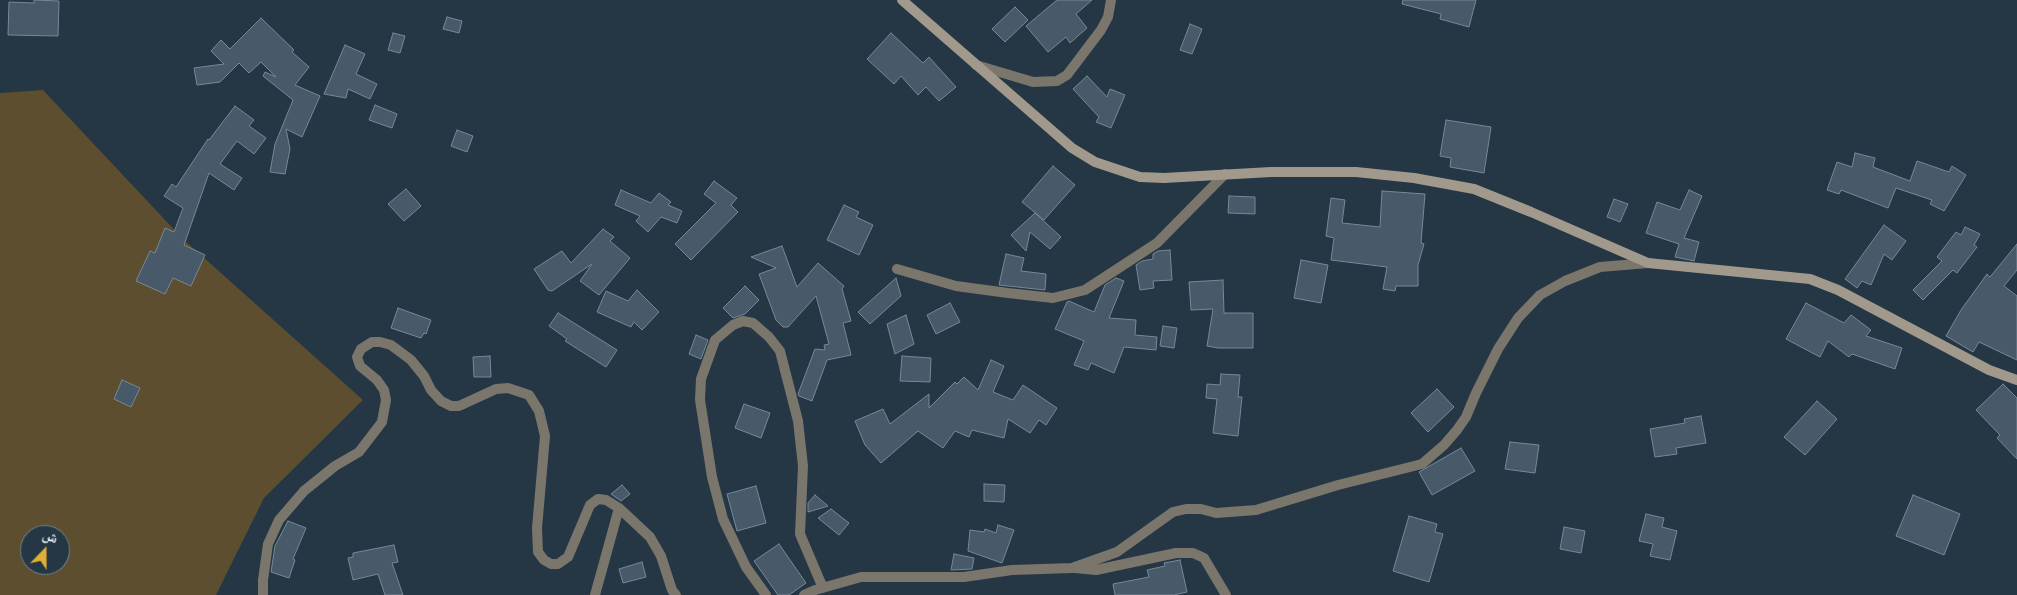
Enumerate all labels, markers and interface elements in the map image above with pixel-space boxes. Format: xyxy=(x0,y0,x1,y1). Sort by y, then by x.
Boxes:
north arrow xyxy=(20,525,70,575)
text: ش xyxy=(40,526,60,547)

